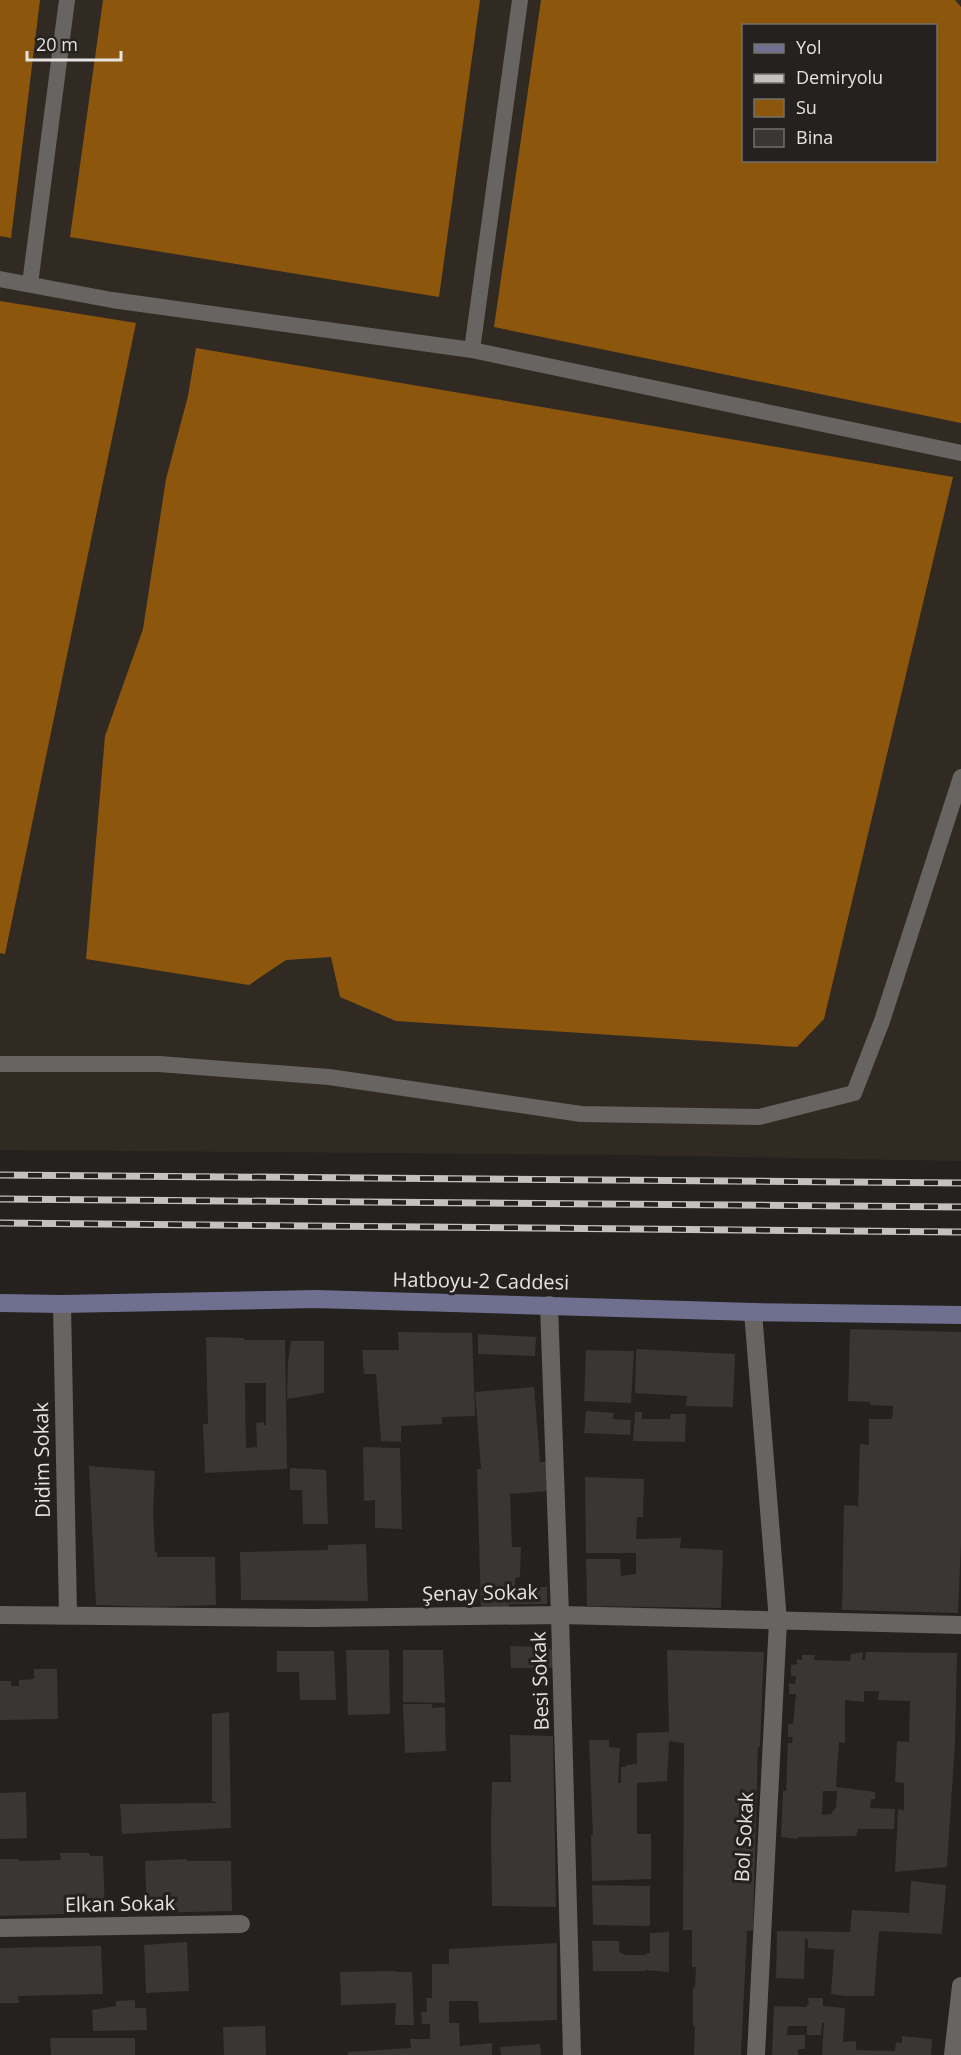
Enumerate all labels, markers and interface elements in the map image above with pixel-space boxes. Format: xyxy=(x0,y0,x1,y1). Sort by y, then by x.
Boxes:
scale bar xyxy=(27,24,122,62)
legend xyxy=(742,24,937,162)
text: 20 m xyxy=(36,32,78,56)
text: Yol xyxy=(796,35,821,59)
text: Demiryolu xyxy=(796,65,883,89)
text: Su xyxy=(796,95,817,119)
text: Bina xyxy=(796,125,833,149)
street label: Hatboyu-2 Caddesi xyxy=(392,1265,570,1296)
street label: Didim Sokak xyxy=(27,1401,56,1518)
street label: Şenay Sokak xyxy=(422,1578,539,1607)
street label: Besi Sokak xyxy=(524,1631,555,1731)
street label: Bol Sokak xyxy=(728,1791,759,1883)
street label: Elkan Sokak xyxy=(65,1889,176,1918)

